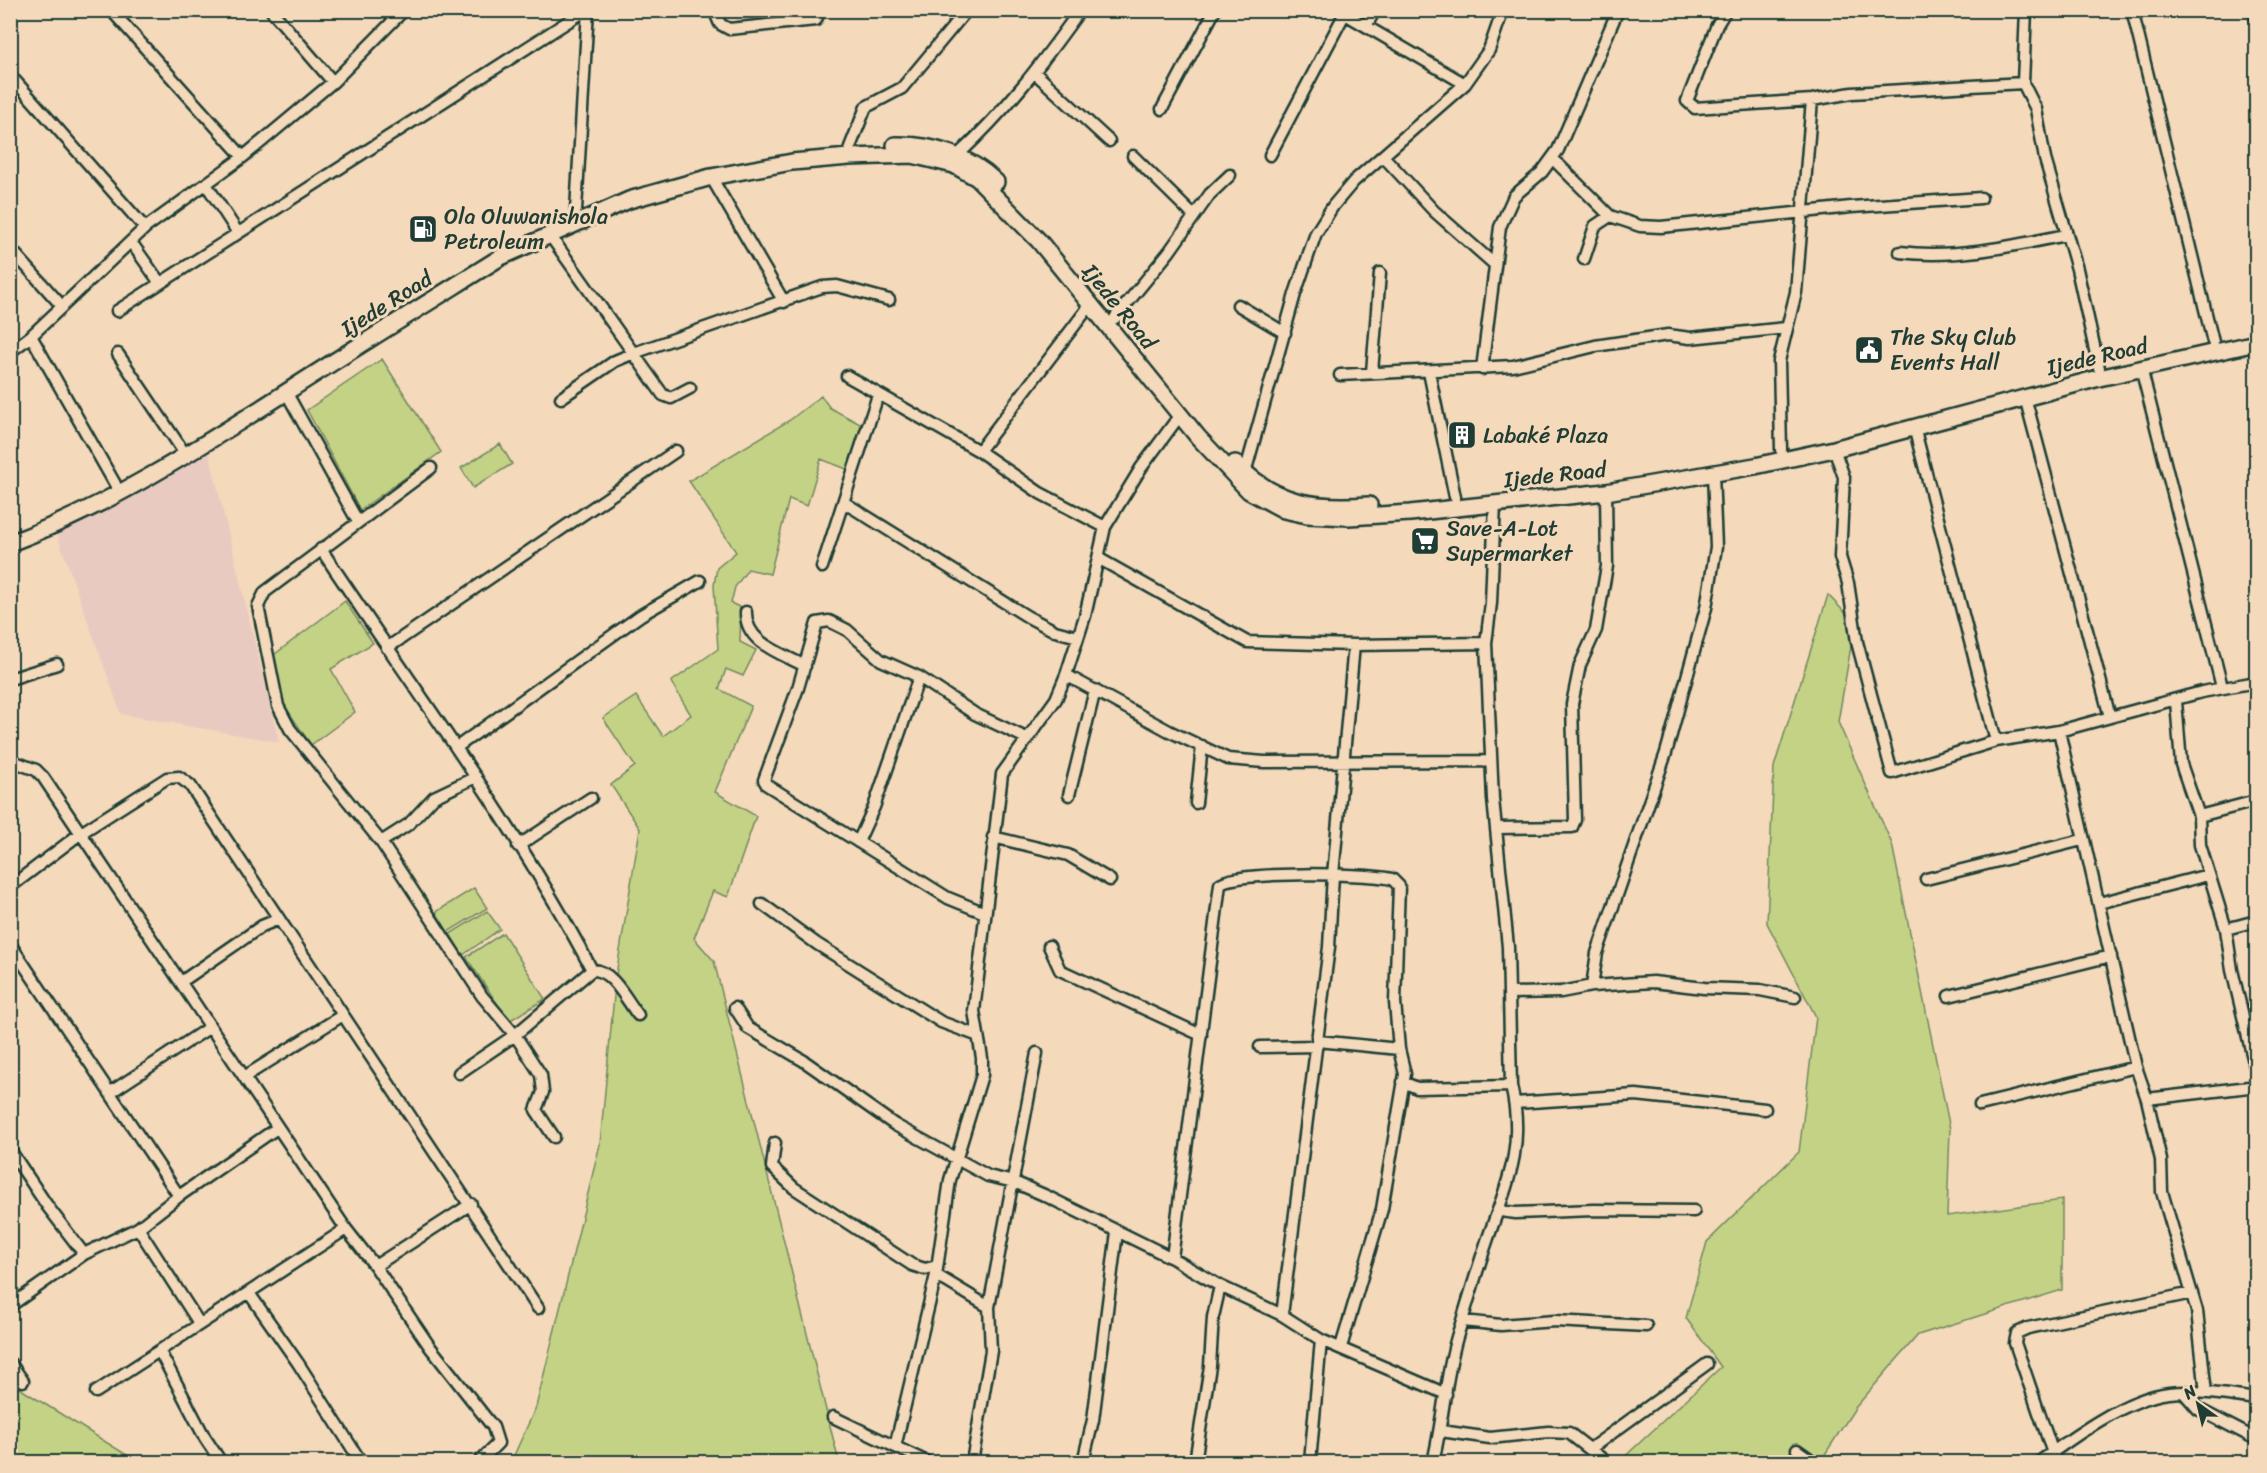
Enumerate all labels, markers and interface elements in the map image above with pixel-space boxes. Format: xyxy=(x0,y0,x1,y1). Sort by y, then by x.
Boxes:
place label: Ola Oluwanishola Petroleum xyxy=(444,197,608,261)
fuel station icon: Ola Oluwanishola Petroleum xyxy=(407,213,439,245)
street label: Ijede Road xyxy=(1072,253,1168,360)
street label: Ijede Road xyxy=(332,259,441,348)
place label: The Sky Club Events Hall xyxy=(1890,318,2016,382)
street label: Ijede Road xyxy=(2042,326,2153,387)
public building icon: The Sky Club Events Hall xyxy=(1853,334,1885,366)
place label: Labaké Plaza xyxy=(1483,416,1608,455)
building icon: Labaké Plaza xyxy=(1446,419,1478,451)
street label: Ijede Road xyxy=(1501,450,1610,499)
place label: Save-A-Lot Supermarket xyxy=(1446,509,1574,573)
supermarket icon: Save-A-Lot Supermarket xyxy=(1409,525,1441,557)
north arrow xyxy=(2168,1374,2228,1434)
text: N xyxy=(2176,1376,2203,1408)

